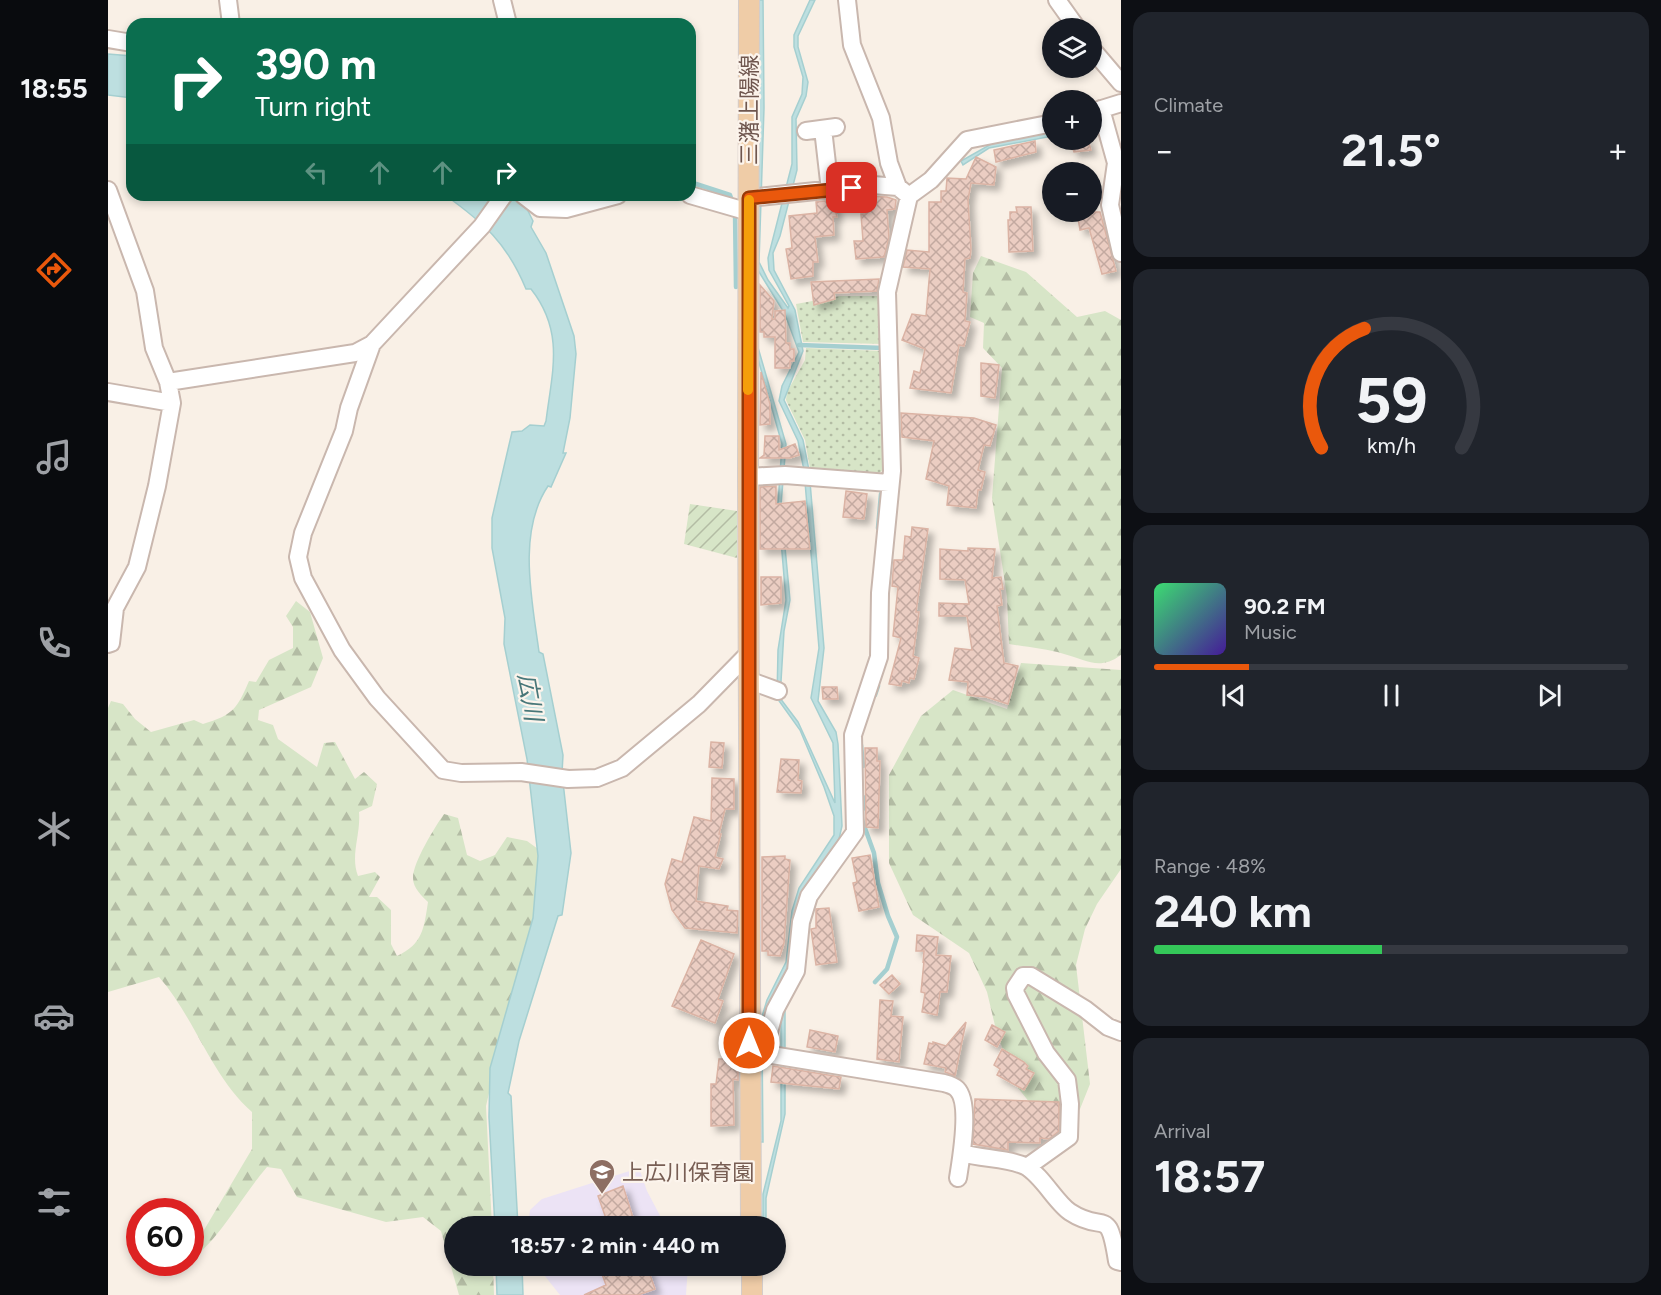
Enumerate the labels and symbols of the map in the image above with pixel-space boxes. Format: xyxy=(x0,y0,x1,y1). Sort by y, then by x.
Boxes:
street label: 三潴上陽線 xyxy=(736,55,763,165)
pin xyxy=(826,162,877,213)
water label: 広川 xyxy=(512,671,549,726)
position arrow xyxy=(717,1011,781,1075)
school or university icon: 上広川保育園 xyxy=(587,1157,617,1195)
place label: 上広川保育園 xyxy=(622,1159,754,1186)
speed limit sign: 60 xyxy=(126,1198,204,1276)

